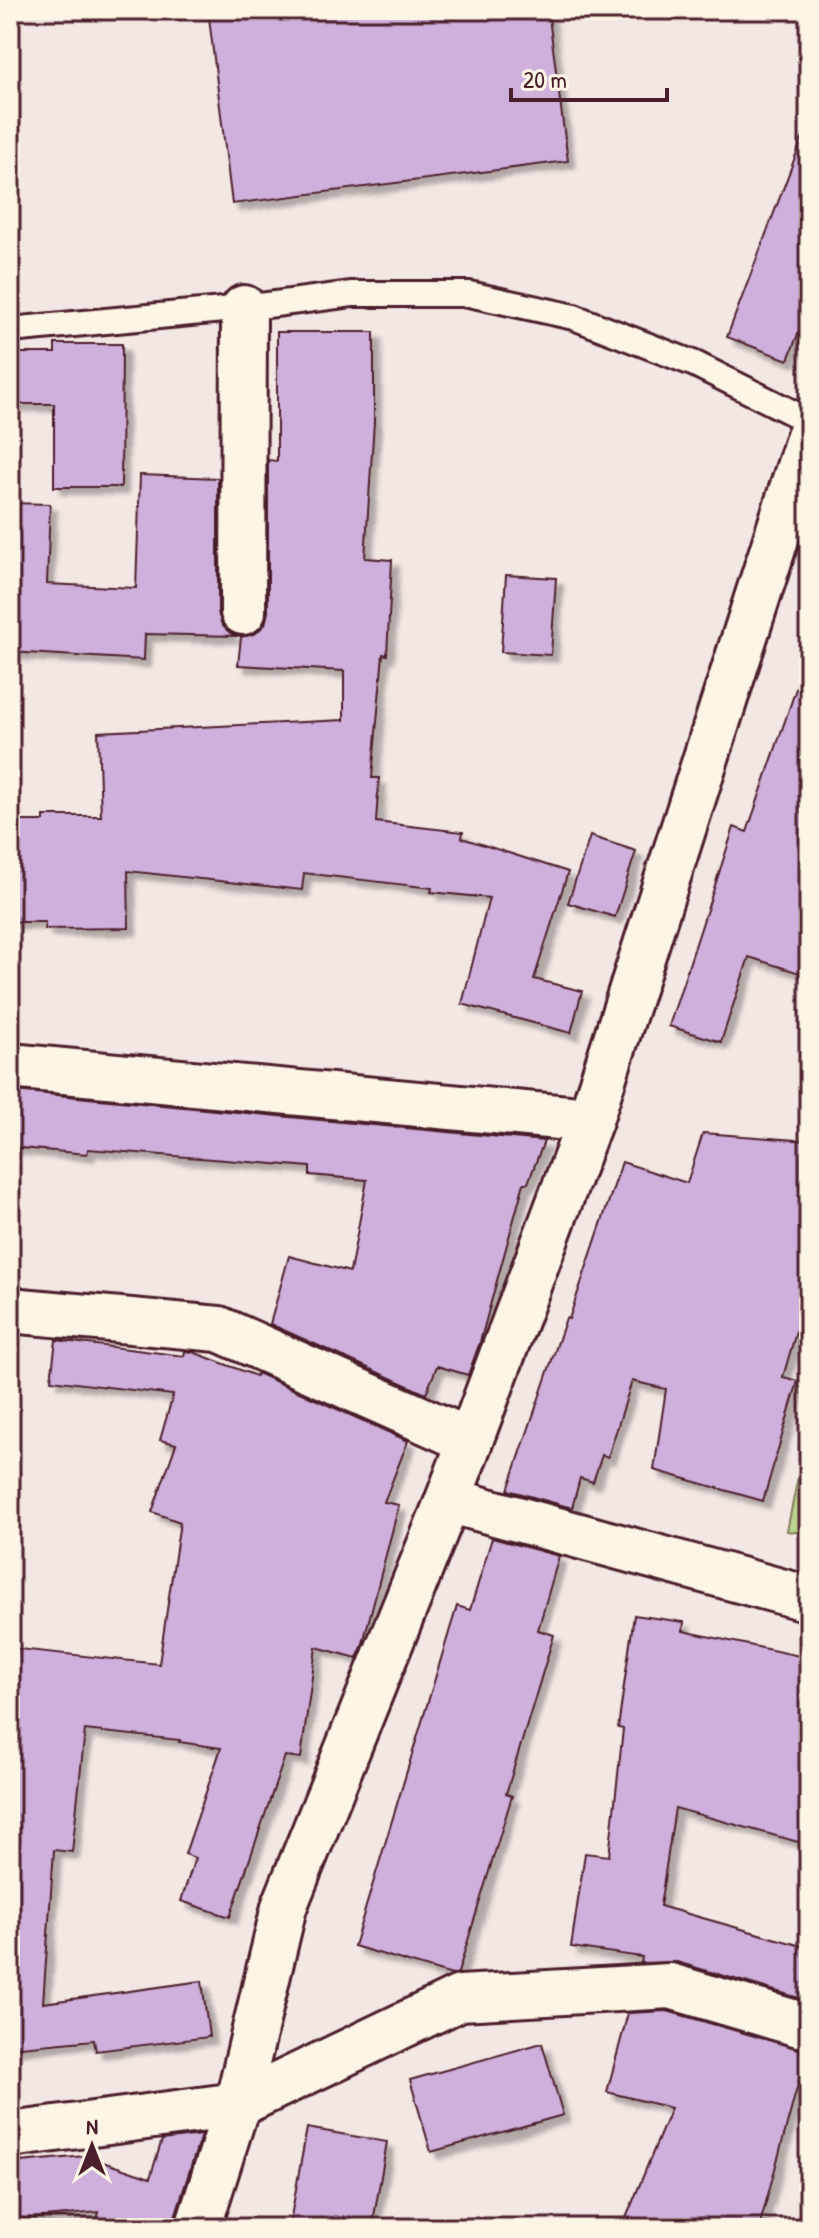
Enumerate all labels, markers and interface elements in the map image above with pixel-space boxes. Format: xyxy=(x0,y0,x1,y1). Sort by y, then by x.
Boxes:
scale bar xyxy=(511,52,667,102)
text: 20 m xyxy=(523,63,567,95)
north arrow xyxy=(52,2106,132,2186)
text: N xyxy=(86,2111,98,2141)

